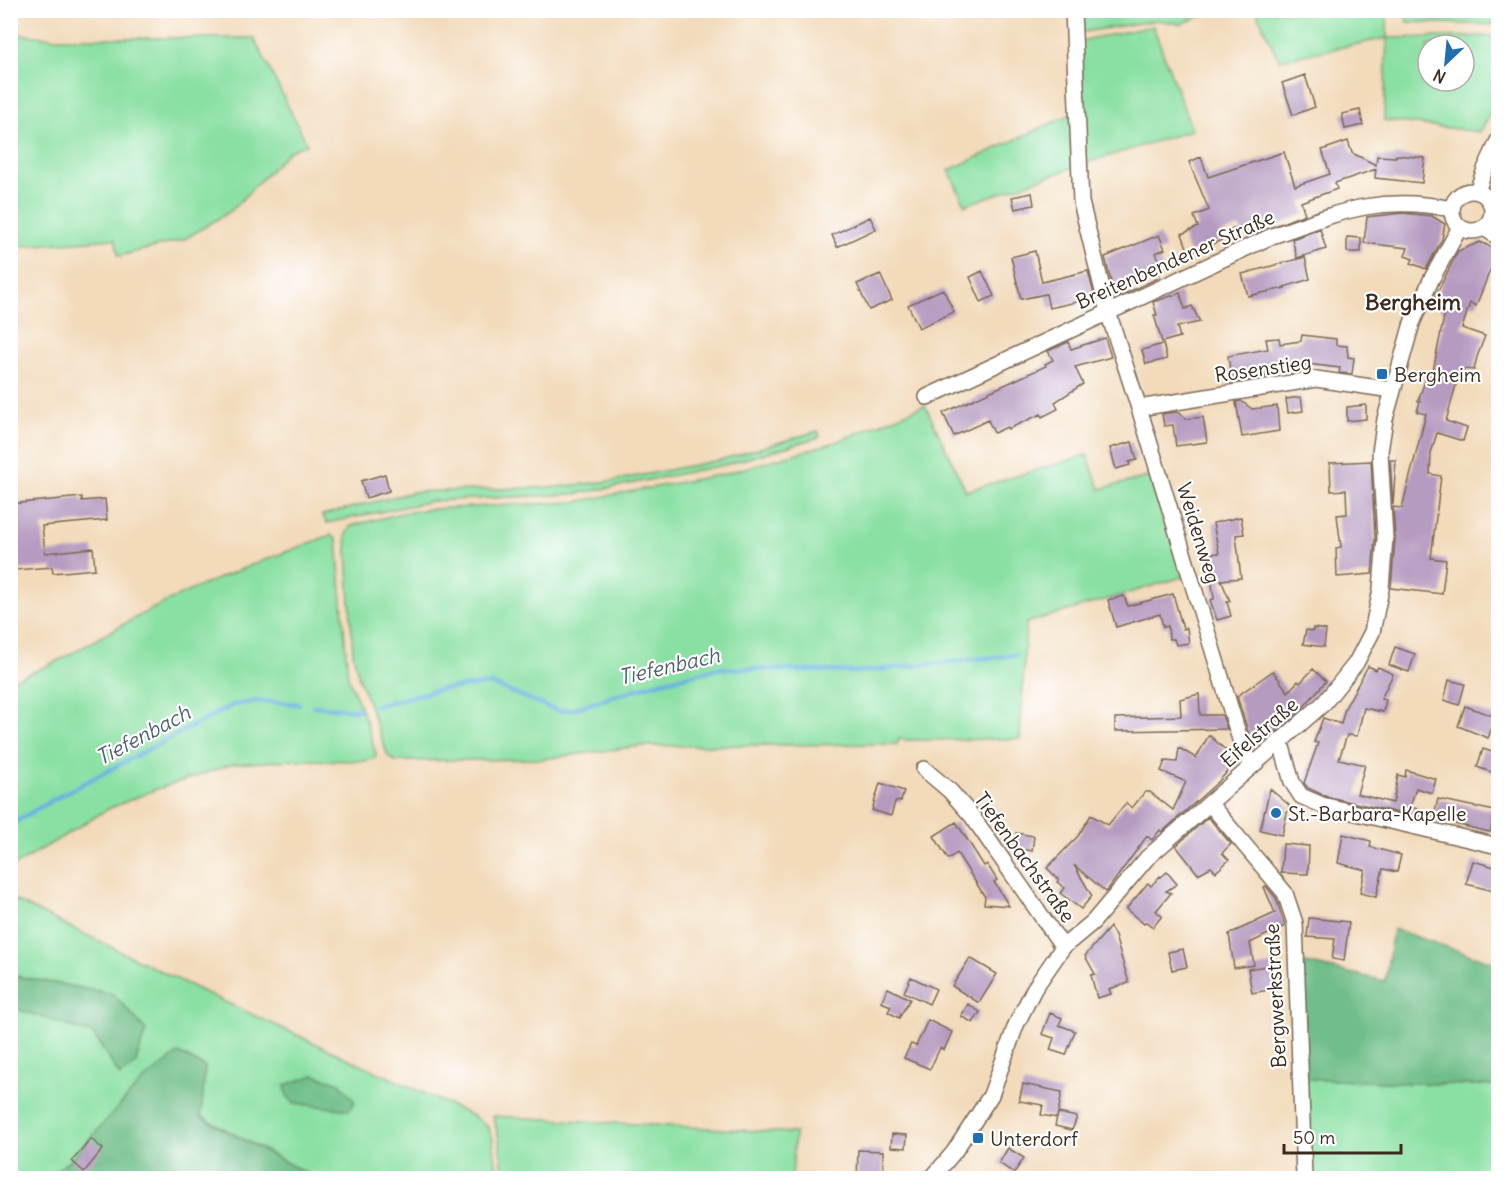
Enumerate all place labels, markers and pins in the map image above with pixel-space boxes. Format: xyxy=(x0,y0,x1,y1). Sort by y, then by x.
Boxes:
place label: Bergheim xyxy=(1394,362,1481,387)
marker: Bergheim xyxy=(1375,367,1389,381)
place label: St.-Barbara-Kapelle xyxy=(1288,801,1467,826)
marker: St.-Barbara-Kapelle xyxy=(1269,806,1283,820)
place label: Unterdorf xyxy=(990,1126,1078,1151)
marker: Unterdorf xyxy=(971,1131,985,1145)

